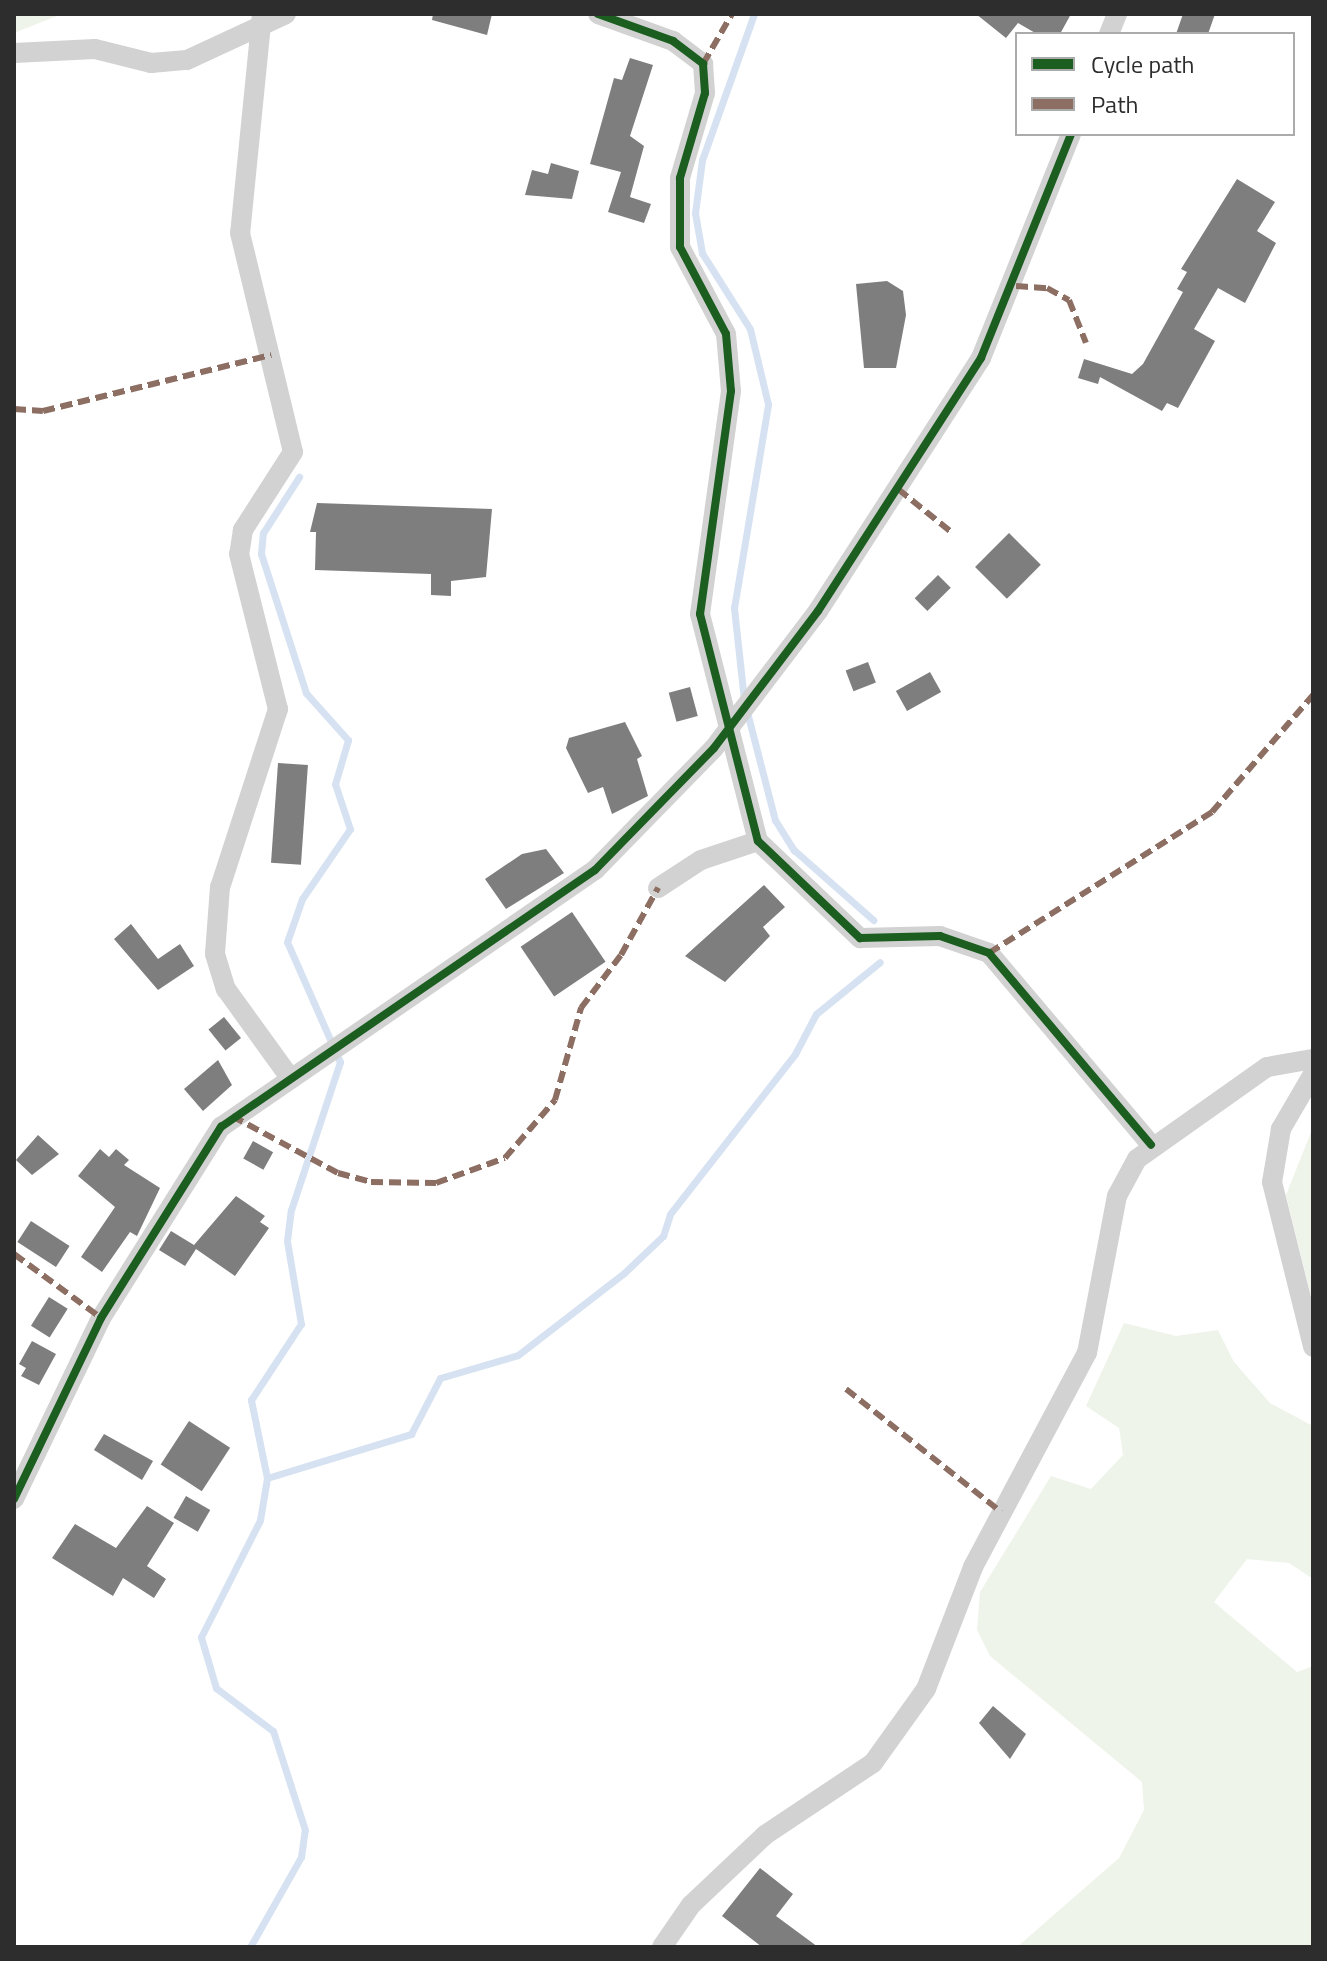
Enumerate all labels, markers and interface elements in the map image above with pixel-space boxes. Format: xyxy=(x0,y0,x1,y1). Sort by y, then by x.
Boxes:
legend xyxy=(1015,32,1295,136)
text: Cycle path xyxy=(1091,46,1194,82)
text: Path xyxy=(1091,86,1138,122)

